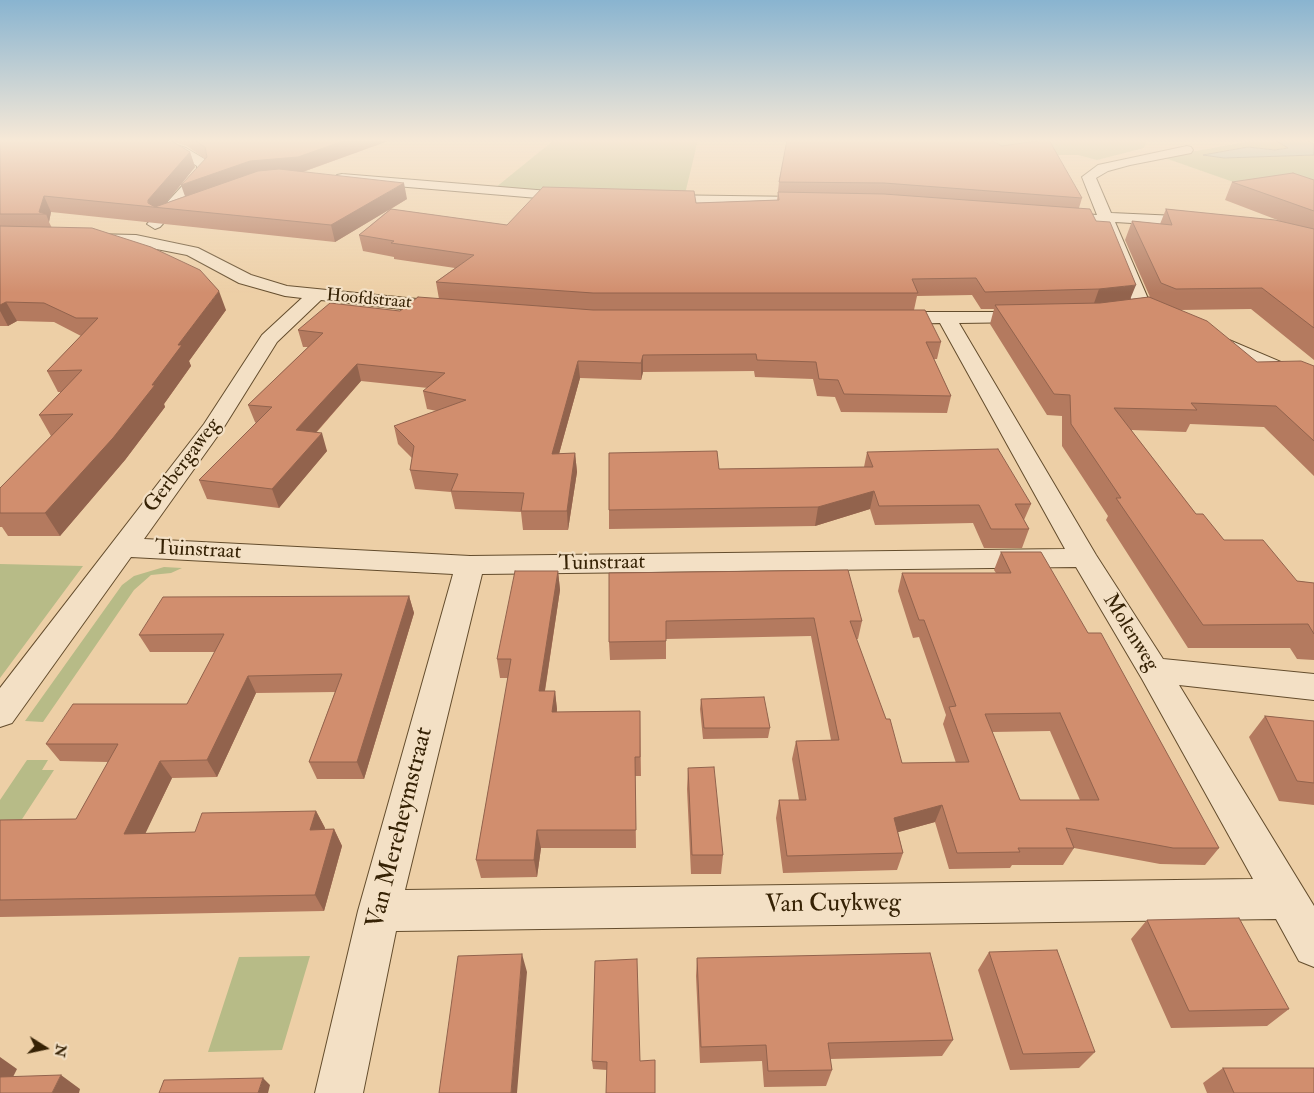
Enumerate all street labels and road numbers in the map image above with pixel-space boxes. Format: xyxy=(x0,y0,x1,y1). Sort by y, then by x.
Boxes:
street label: Hoofdstraat xyxy=(325,286,413,314)
street label: Gerbergaweg xyxy=(139,414,227,518)
street label: Tuinstraat xyxy=(154,536,242,566)
street label: Tuinstraat xyxy=(558,551,646,577)
street label: Molenweg xyxy=(1096,590,1164,676)
street label: Van Mereheymstraat xyxy=(361,724,441,932)
street label: Van Cuykweg xyxy=(765,889,901,921)

